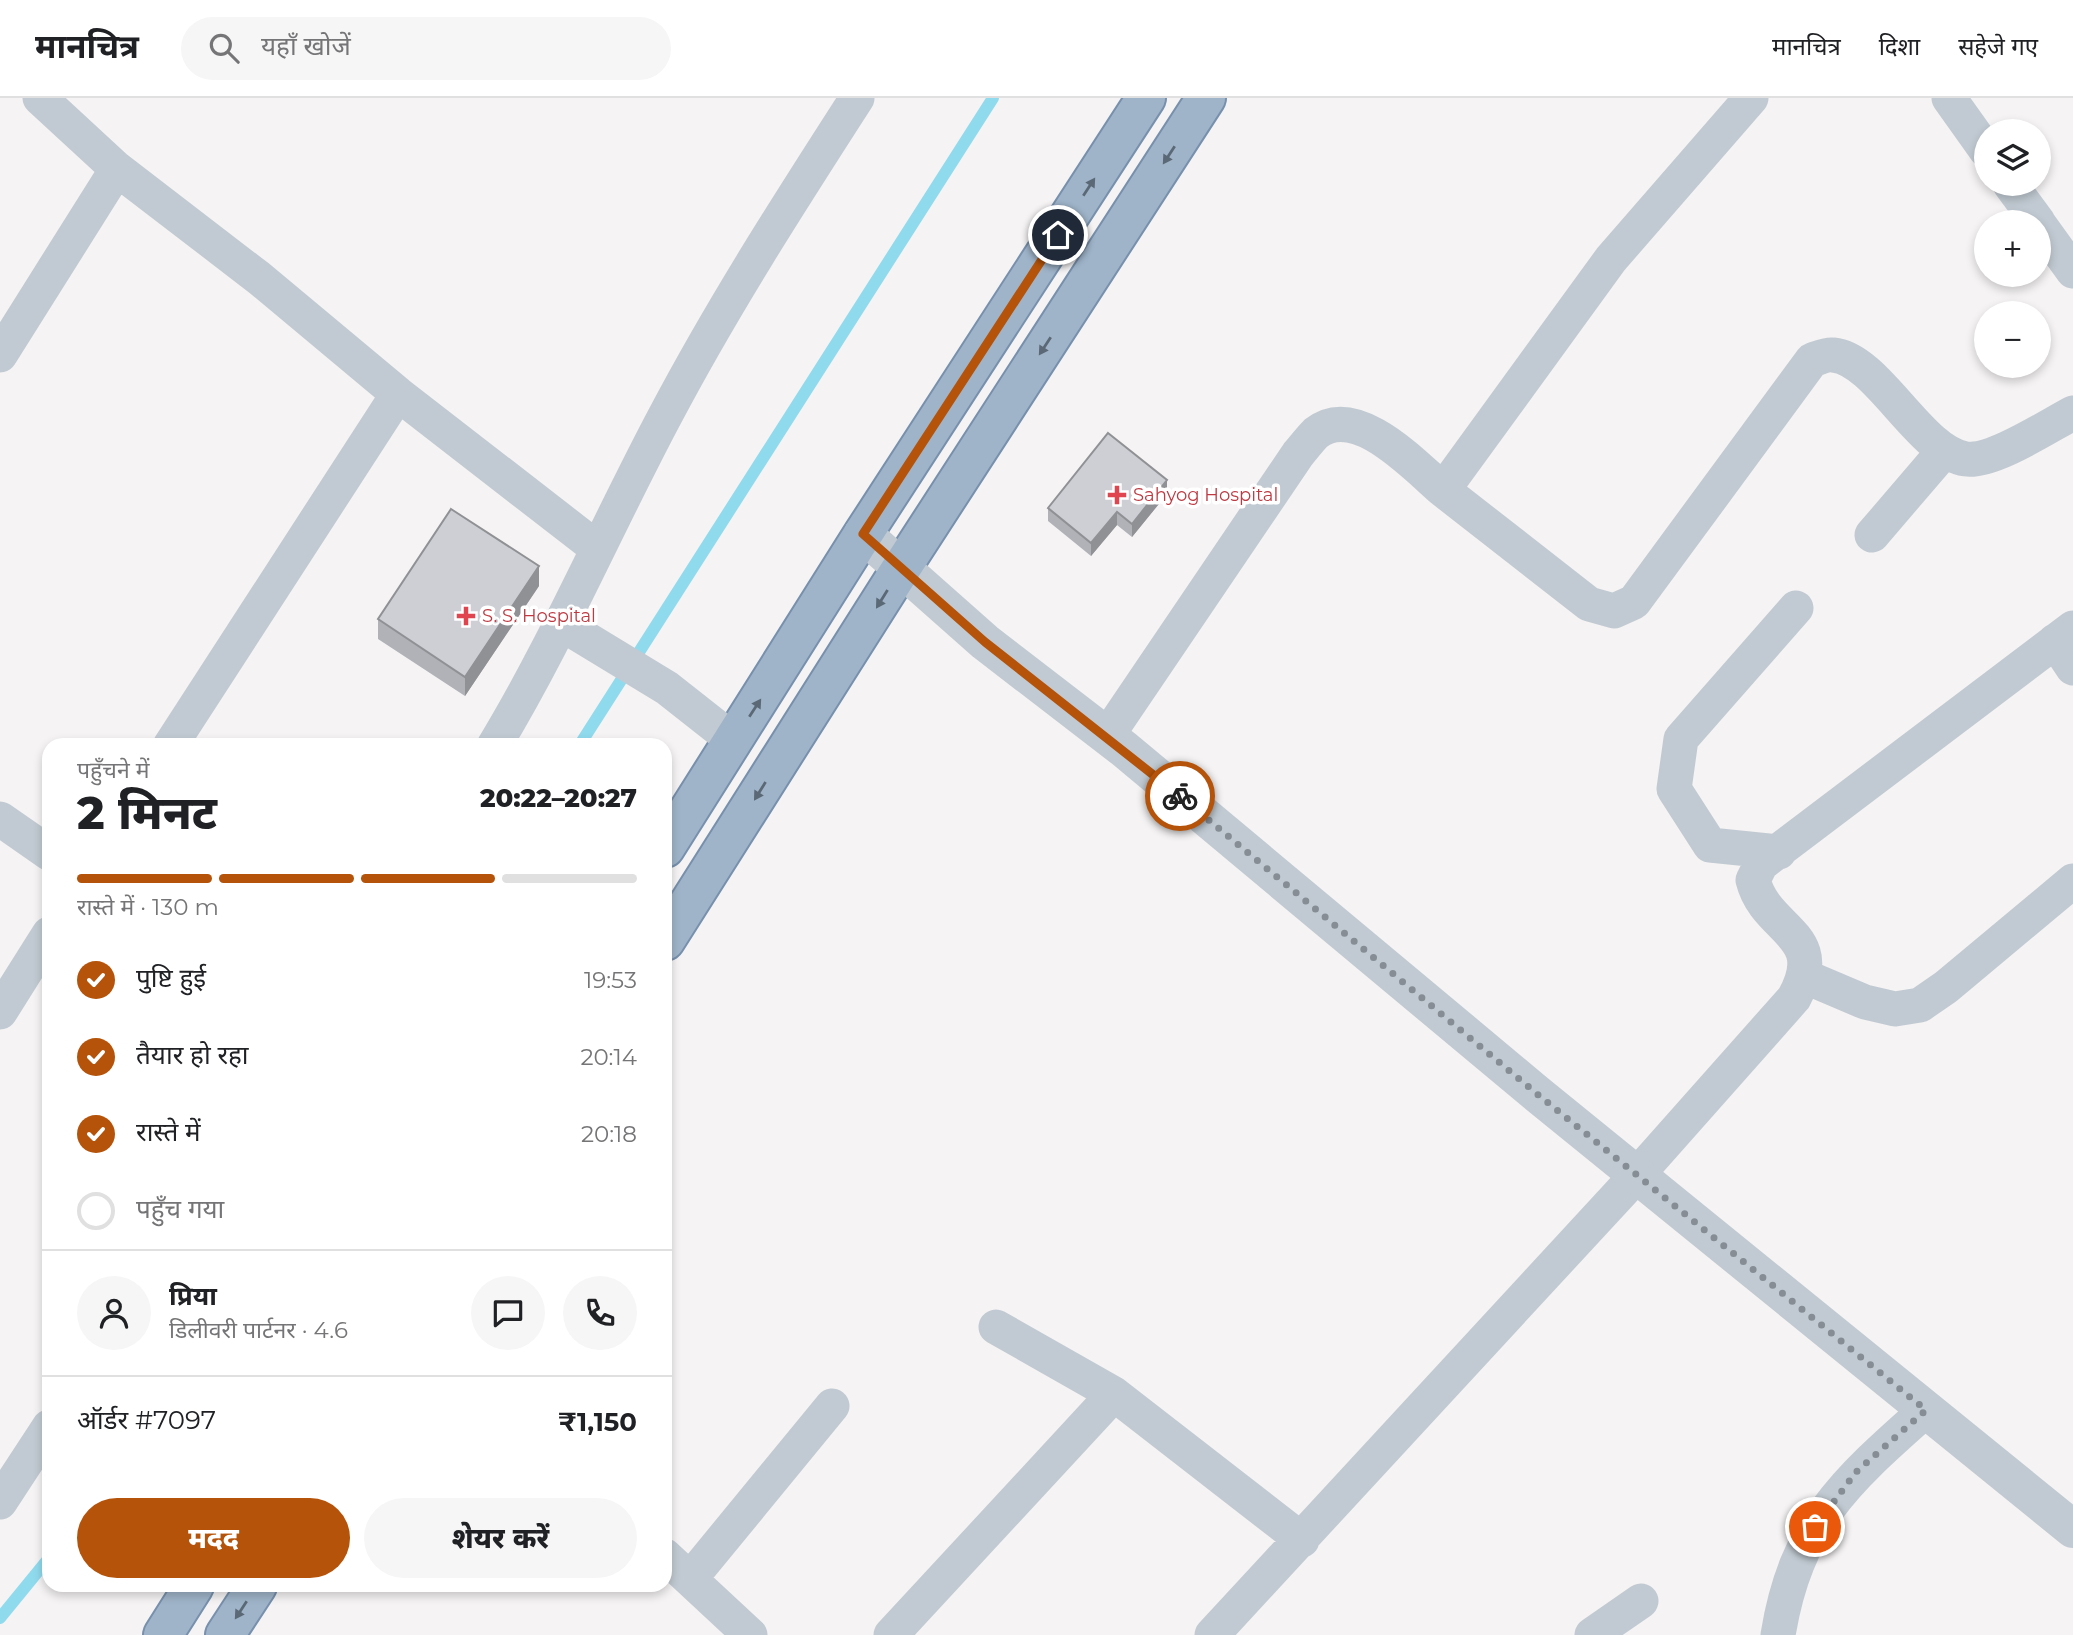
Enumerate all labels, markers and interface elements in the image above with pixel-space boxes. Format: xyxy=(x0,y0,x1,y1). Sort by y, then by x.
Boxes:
search box xyxy=(181,17,671,80)
text: मानचित्र xyxy=(35,26,139,66)
icon: search xyxy=(205,29,243,67)
text: यहाँ खोजें xyxy=(261,30,351,62)
text: मानचित्र xyxy=(1772,32,1841,61)
text: दिशा xyxy=(1879,32,1920,61)
text: सहेजे गए xyxy=(1958,32,2038,61)
map controls xyxy=(1974,119,2051,378)
button: layers xyxy=(1974,119,2051,196)
one-way arrow xyxy=(1162,146,1176,164)
one-way arrow xyxy=(1082,177,1095,196)
pin xyxy=(1028,205,1088,265)
button: + xyxy=(1974,210,2051,287)
icon: home xyxy=(1039,216,1077,254)
button: − xyxy=(1974,301,2051,378)
one-way arrow xyxy=(1038,337,1052,355)
place label: Sahyog Hospital xyxy=(1133,484,1278,506)
marker: Sahyog Hospital xyxy=(1107,485,1127,505)
one-way arrow xyxy=(875,589,888,608)
place label: S. S. Hospital xyxy=(482,605,596,627)
marker: S. S. Hospital xyxy=(456,606,476,626)
one-way arrow xyxy=(748,698,761,718)
text: पहुँचने में xyxy=(77,756,149,784)
courier xyxy=(1145,761,1215,831)
icon: bike xyxy=(1161,777,1199,815)
text: 20:22–20:27 xyxy=(480,782,637,814)
one-way arrow xyxy=(753,782,767,800)
text: 2 मिनट xyxy=(77,784,217,841)
text: रास्ते में · 130 m xyxy=(77,893,219,921)
icon: check xyxy=(77,961,115,999)
text: पुष्टि हुई xyxy=(136,962,206,994)
text: 19:53 xyxy=(584,966,637,994)
icon: check xyxy=(77,1038,115,1076)
text: तैयार हो रहा xyxy=(136,1039,249,1071)
text: 20:14 xyxy=(580,1043,637,1071)
icon: check xyxy=(77,1115,115,1153)
text: रास्ते में xyxy=(136,1116,201,1148)
text: 20:18 xyxy=(581,1120,637,1148)
text: पहुँच गया xyxy=(136,1193,224,1225)
button: person xyxy=(77,1276,151,1350)
button: chat xyxy=(471,1276,545,1350)
button: phone xyxy=(563,1276,637,1350)
text: प्रिया xyxy=(169,1280,217,1312)
text: डिलीवरी पार्टनर · 4.6 xyxy=(169,1316,348,1344)
text: ऑर्डर #7097 xyxy=(77,1404,216,1436)
text: ₹1,150 xyxy=(558,1406,637,1438)
pin xyxy=(1785,1497,1845,1557)
button: मदद xyxy=(77,1498,350,1578)
button: शेयर करें xyxy=(364,1498,637,1578)
icon: bag xyxy=(1796,1508,1834,1546)
one-way arrow xyxy=(235,1601,248,1620)

